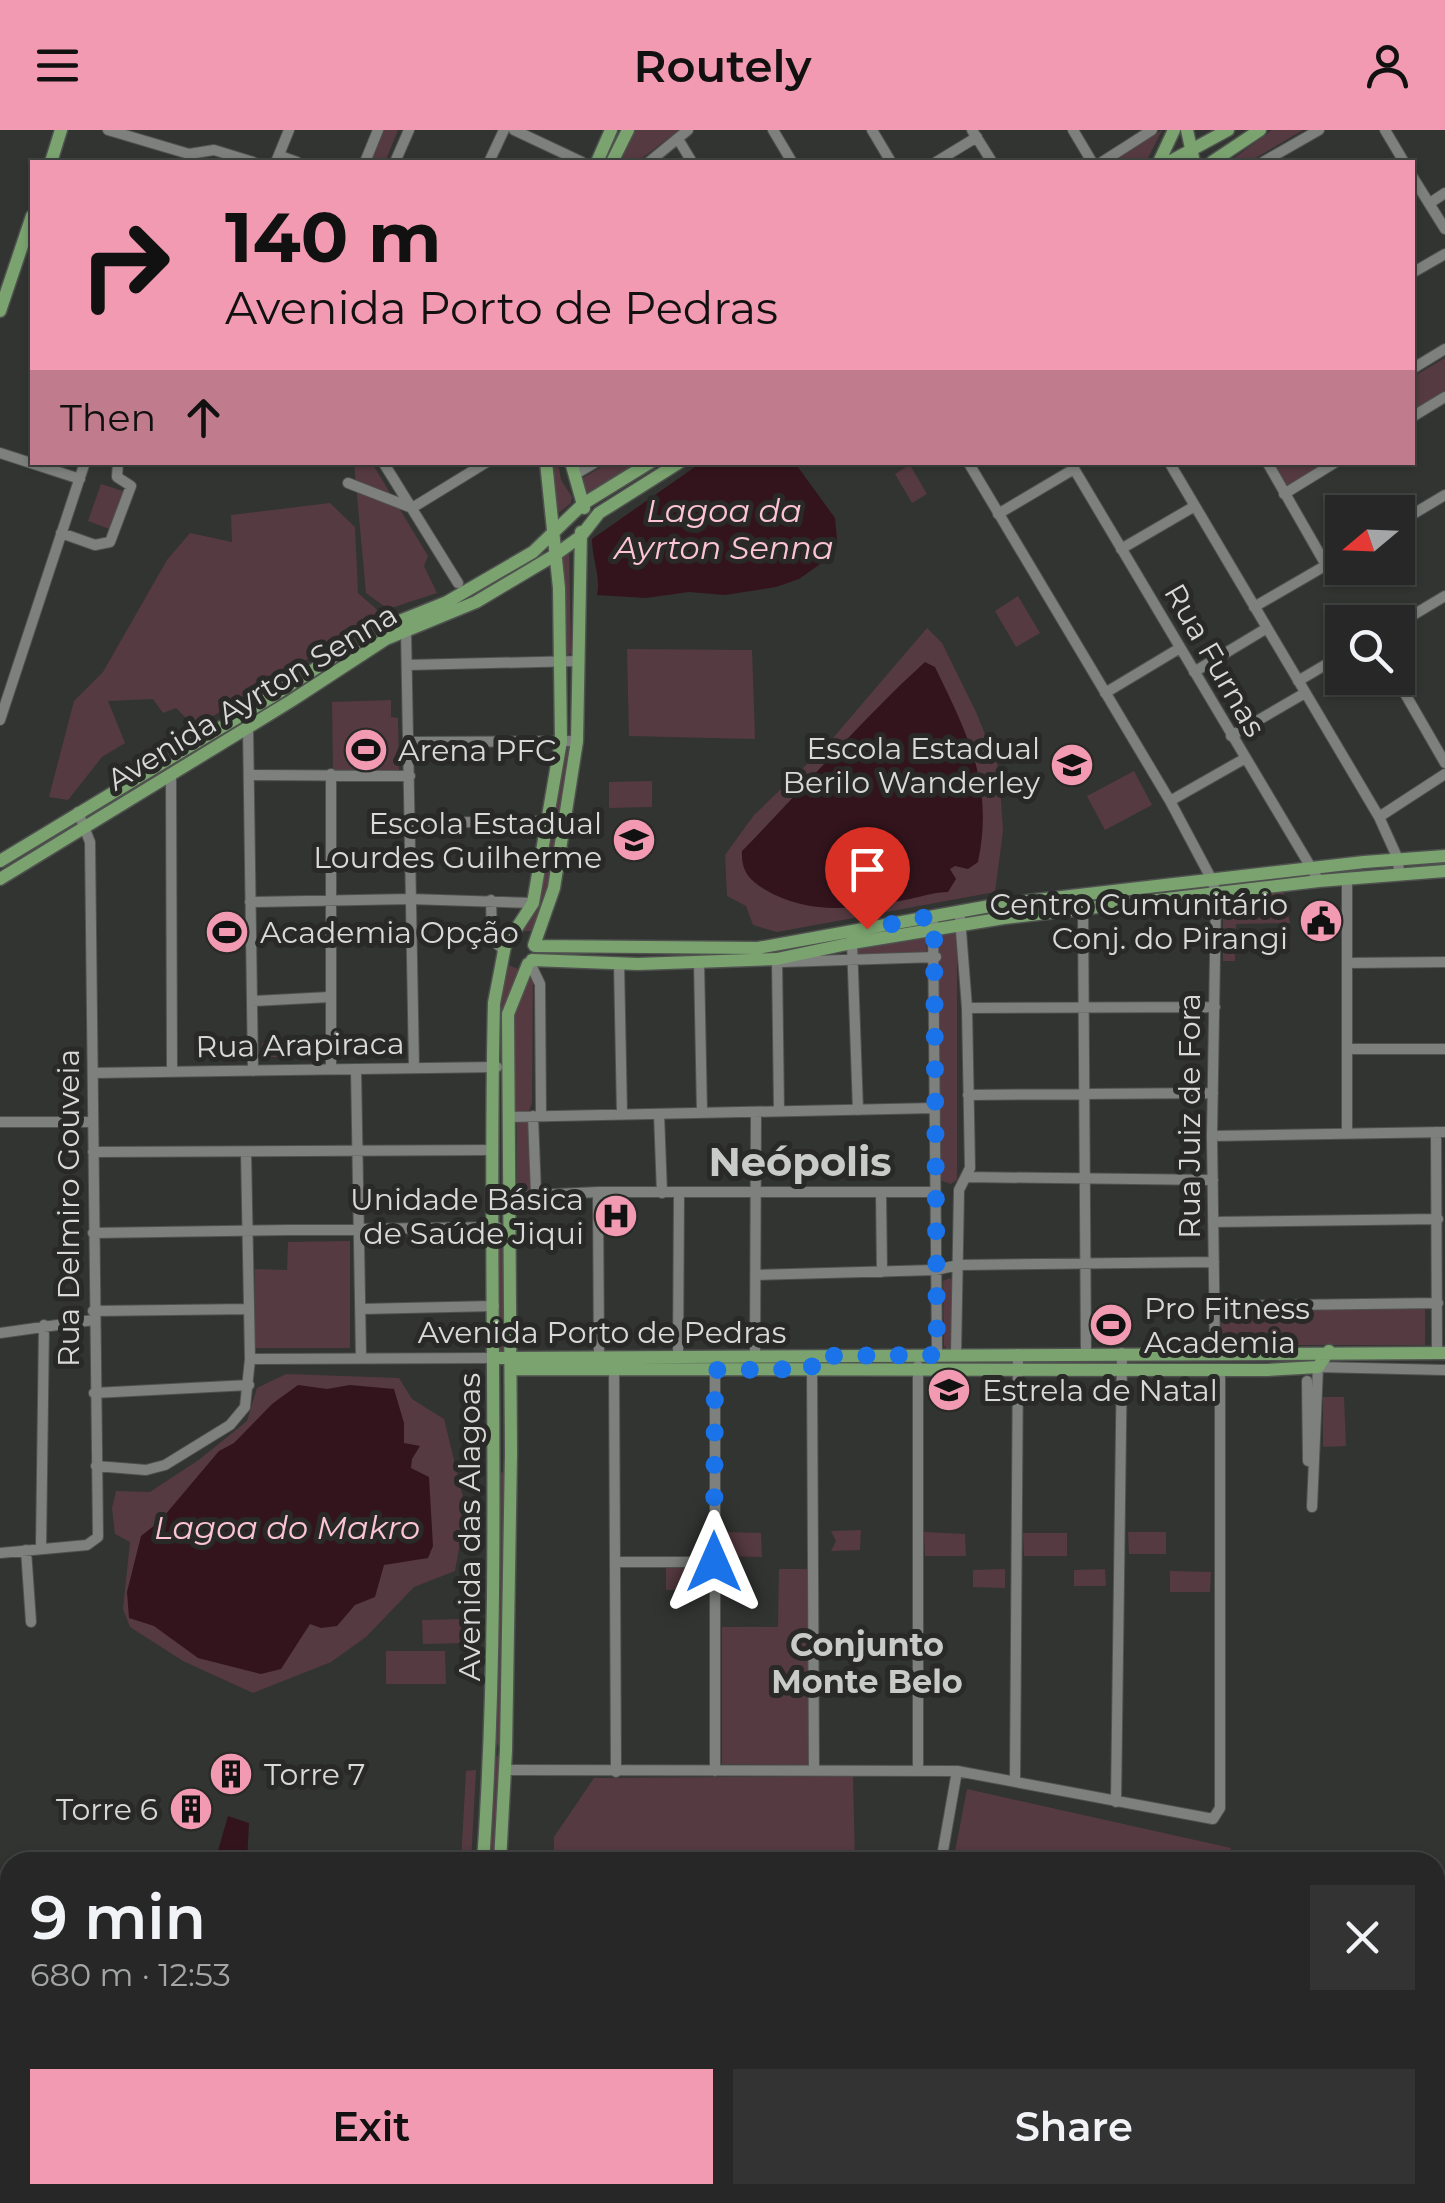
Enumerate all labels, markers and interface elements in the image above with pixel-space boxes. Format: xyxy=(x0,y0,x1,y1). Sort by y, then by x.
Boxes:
icon: menu xyxy=(30,38,85,93)
text: Routely xyxy=(634,38,811,93)
icon: person xyxy=(1360,38,1415,93)
text: 140 m xyxy=(225,194,441,280)
icon: right xyxy=(60,200,190,330)
text: Avenida Porto de Pedras xyxy=(225,280,778,335)
icon: ahead xyxy=(176,390,231,445)
text: Then xyxy=(60,394,156,441)
water label: Lagoa da Ayrton Senna xyxy=(612,491,834,567)
north arrow xyxy=(1325,495,1415,585)
map controls xyxy=(1325,495,1415,695)
street label: Rua Furnas xyxy=(1156,577,1274,743)
street label: Avenida Ayrton Senna xyxy=(100,596,404,798)
button: search xyxy=(1325,605,1415,695)
sports icon: Arena PFC xyxy=(343,727,389,773)
place label: Escola Estadual Berilo Wanderley xyxy=(782,730,1041,801)
place label: Arena PFC xyxy=(398,732,556,769)
school or university icon: Escola Estadual Berilo Wanderley xyxy=(1049,742,1095,788)
place label: Escola Estadual Lourdes Guilherme xyxy=(313,805,602,876)
school or university icon: Escola Estadual Lourdes Guilherme xyxy=(611,817,657,863)
pin xyxy=(825,827,910,930)
icon: arrive xyxy=(840,842,895,897)
place label: Centro Cumunitário Conj. do Pirangi xyxy=(990,886,1288,957)
public building icon: Centro Cumunitário Conj. do Pirangi xyxy=(1298,898,1344,944)
sports icon: Academia Opção xyxy=(204,909,250,955)
place label: Academia Opção xyxy=(260,914,519,951)
street label: Rua Juiz de Fora xyxy=(1171,993,1208,1239)
street label: Rua Arapiraca xyxy=(195,1025,405,1065)
street label: Rua Delmiro Gouveia xyxy=(50,1049,87,1367)
district label: Neópolis xyxy=(709,1137,891,1186)
place label: Unidade Básica de Saúde Jiqui xyxy=(350,1181,584,1252)
hospital icon: Unidade Básica de Saúde Jiqui xyxy=(593,1193,639,1239)
place label: Pro Fitness Academia xyxy=(1144,1290,1310,1361)
sports icon: Pro Fitness Academia xyxy=(1088,1302,1134,1348)
street label: Avenida Porto de Pedras xyxy=(418,1314,786,1351)
school or university icon: Estrela de Natal xyxy=(926,1367,972,1413)
place label: Estrela de Natal xyxy=(982,1372,1218,1409)
street label: Avenida das Alagoas xyxy=(451,1373,488,1681)
water label: Lagoa do Makro xyxy=(154,1508,420,1547)
position arrow xyxy=(662,1510,766,1614)
district label: Conjunto Monte Belo xyxy=(771,1625,963,1701)
building icon: Torre 7 xyxy=(208,1751,254,1797)
place label: Torre 7 xyxy=(264,1756,365,1793)
building icon: Torre 6 xyxy=(168,1786,214,1832)
place label: Torre 6 xyxy=(56,1791,158,1828)
text: 9 min xyxy=(30,1881,206,1954)
button: close xyxy=(1310,1885,1415,1990)
text: 680 m · 12:53 xyxy=(30,1955,231,1994)
button: Exit xyxy=(30,2069,713,2184)
button: Share xyxy=(733,2069,1415,2184)

